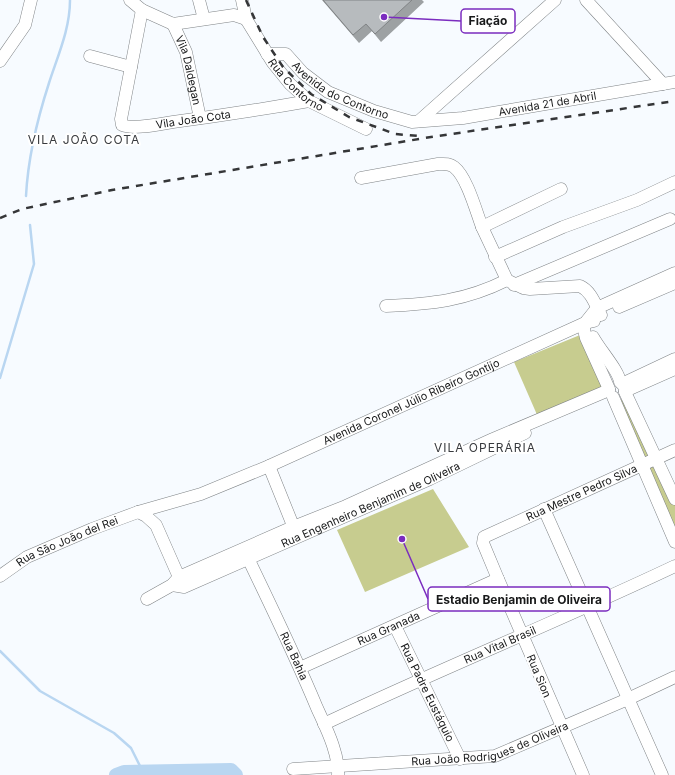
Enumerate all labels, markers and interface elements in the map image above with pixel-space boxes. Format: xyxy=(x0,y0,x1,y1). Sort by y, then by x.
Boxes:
callout: Fiação xyxy=(461,9,515,33)
text: Fiação xyxy=(469,13,507,28)
street label: Vila Daldegan xyxy=(172,33,204,106)
street label: Rua Contorno xyxy=(265,56,326,114)
street label: Avenida do Contorno xyxy=(289,58,391,122)
street label: Avenida 21 de Abril xyxy=(497,88,597,119)
street label: Vila João Cota xyxy=(155,107,232,132)
district label: VILA JOÃO COTA xyxy=(28,132,140,147)
street label: Avenida Coronel Júlio Ribeiro Gontijo xyxy=(321,355,502,448)
district label: VILA OPERÁRIA xyxy=(434,440,536,455)
street label: Rua Engenheiro Benjamim de Oliveira xyxy=(279,459,462,551)
street label: Rua Mestre Pedro Silva xyxy=(524,461,639,524)
street label: Rua São João del Rei xyxy=(13,513,120,570)
callout: Estadio Benjamin de Oliveira xyxy=(428,587,610,611)
text: Estadio Benjamin de Oliveira xyxy=(436,592,602,607)
street label: Rua Granada xyxy=(355,608,422,648)
street label: Rua Vital Brasil xyxy=(462,623,538,667)
street label: Rua Bahia xyxy=(277,630,311,682)
street label: Rua Padre Eustáquio xyxy=(398,641,458,744)
street label: Rua Sion xyxy=(524,652,554,700)
street label: Rua João Rodrigues de Oliveira xyxy=(411,718,570,768)

